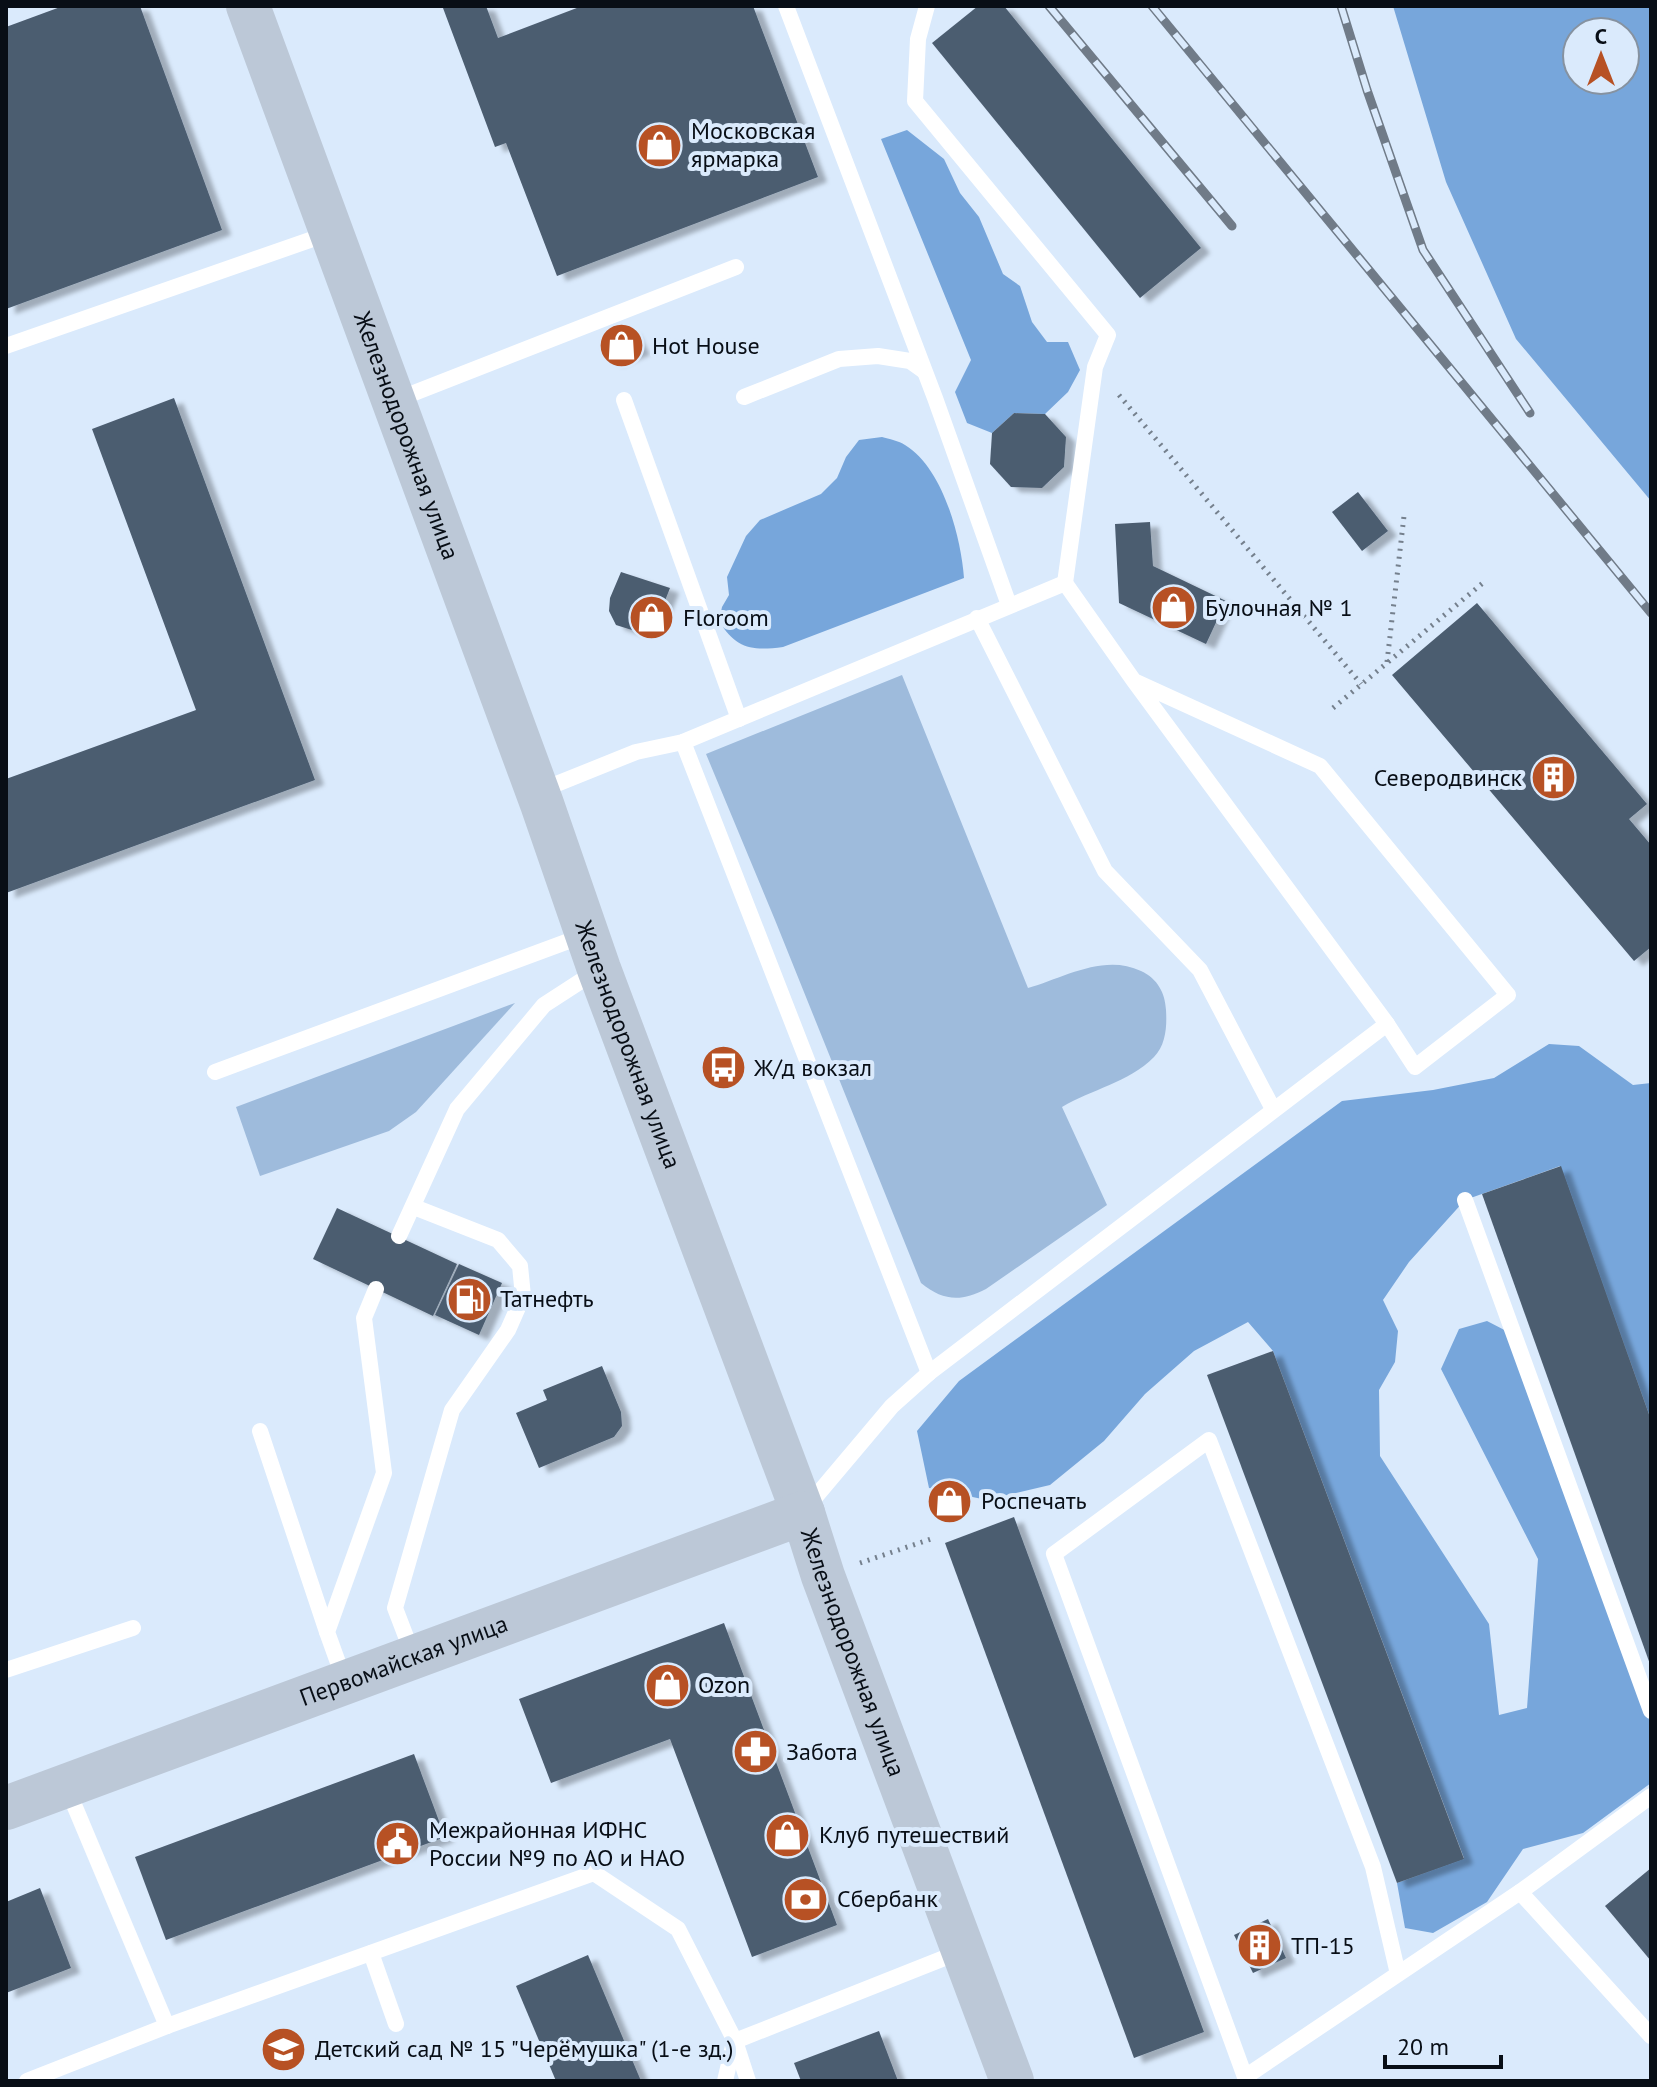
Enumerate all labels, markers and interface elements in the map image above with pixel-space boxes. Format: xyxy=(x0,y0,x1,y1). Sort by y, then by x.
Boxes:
north arrow xyxy=(1561,16,1641,96)
text: С xyxy=(1595,22,1607,50)
place label: Московская ярмарка xyxy=(691,115,815,174)
shop icon: Московская ярмарка xyxy=(636,121,684,169)
street label: Железнодорожная улица xyxy=(347,306,467,564)
shop icon: Hot House xyxy=(597,322,645,370)
place label: Hot House xyxy=(652,330,760,361)
shop icon: Булочная № 1 xyxy=(1150,584,1198,632)
place label: Булочная № 1 xyxy=(1205,592,1352,623)
shop icon: Floroom xyxy=(628,594,676,642)
place label: Floroom xyxy=(683,602,769,633)
building icon: Северодвинск xyxy=(1529,754,1577,802)
place label: Северодвинск xyxy=(1374,762,1523,793)
street label: Железнодорожная улица xyxy=(568,916,688,1173)
bus stop icon: Ж/д вокзал xyxy=(699,1044,747,1092)
place label: Ж/д вокзал xyxy=(753,1052,872,1083)
fuel station icon: Татнефть xyxy=(445,1275,493,1323)
place label: Татнефть xyxy=(500,1283,594,1314)
shop icon: Роспечать xyxy=(926,1477,974,1525)
place label: Роспечать xyxy=(981,1485,1087,1516)
street label: Железнодорожная улица xyxy=(794,1523,913,1781)
street label: Первомайская улица xyxy=(295,1608,512,1713)
shop icon: Ozon xyxy=(643,1661,691,1709)
place label: Ozon xyxy=(698,1669,750,1700)
pharmacy icon: Забота xyxy=(731,1728,779,1776)
place label: Забота xyxy=(786,1736,858,1767)
shop icon: Клуб путешествий xyxy=(764,1811,812,1859)
place label: Межрайонная ИФНС России №9 по АО и НАО xyxy=(429,1814,685,1873)
place label: Клуб путешествий xyxy=(819,1819,1009,1850)
public building icon: Межрайонная ИФНС России №9 по АО и НАО xyxy=(374,1820,422,1868)
bank icon: Сбербанк xyxy=(782,1875,830,1923)
place label: Сбербанк xyxy=(837,1883,938,1914)
building icon: ТП-15 xyxy=(1236,1922,1284,1970)
place label: ТП-15 xyxy=(1291,1930,1355,1961)
scale bar xyxy=(1385,2019,1501,2069)
school or university icon: Детский сад № 15 "Черёмушка" (1-е зд.) xyxy=(260,2025,308,2073)
text: 20 m xyxy=(1397,2031,1449,2062)
place label: Детский сад № 15 "Черёмушка" (1-е зд.) xyxy=(315,2033,733,2064)

